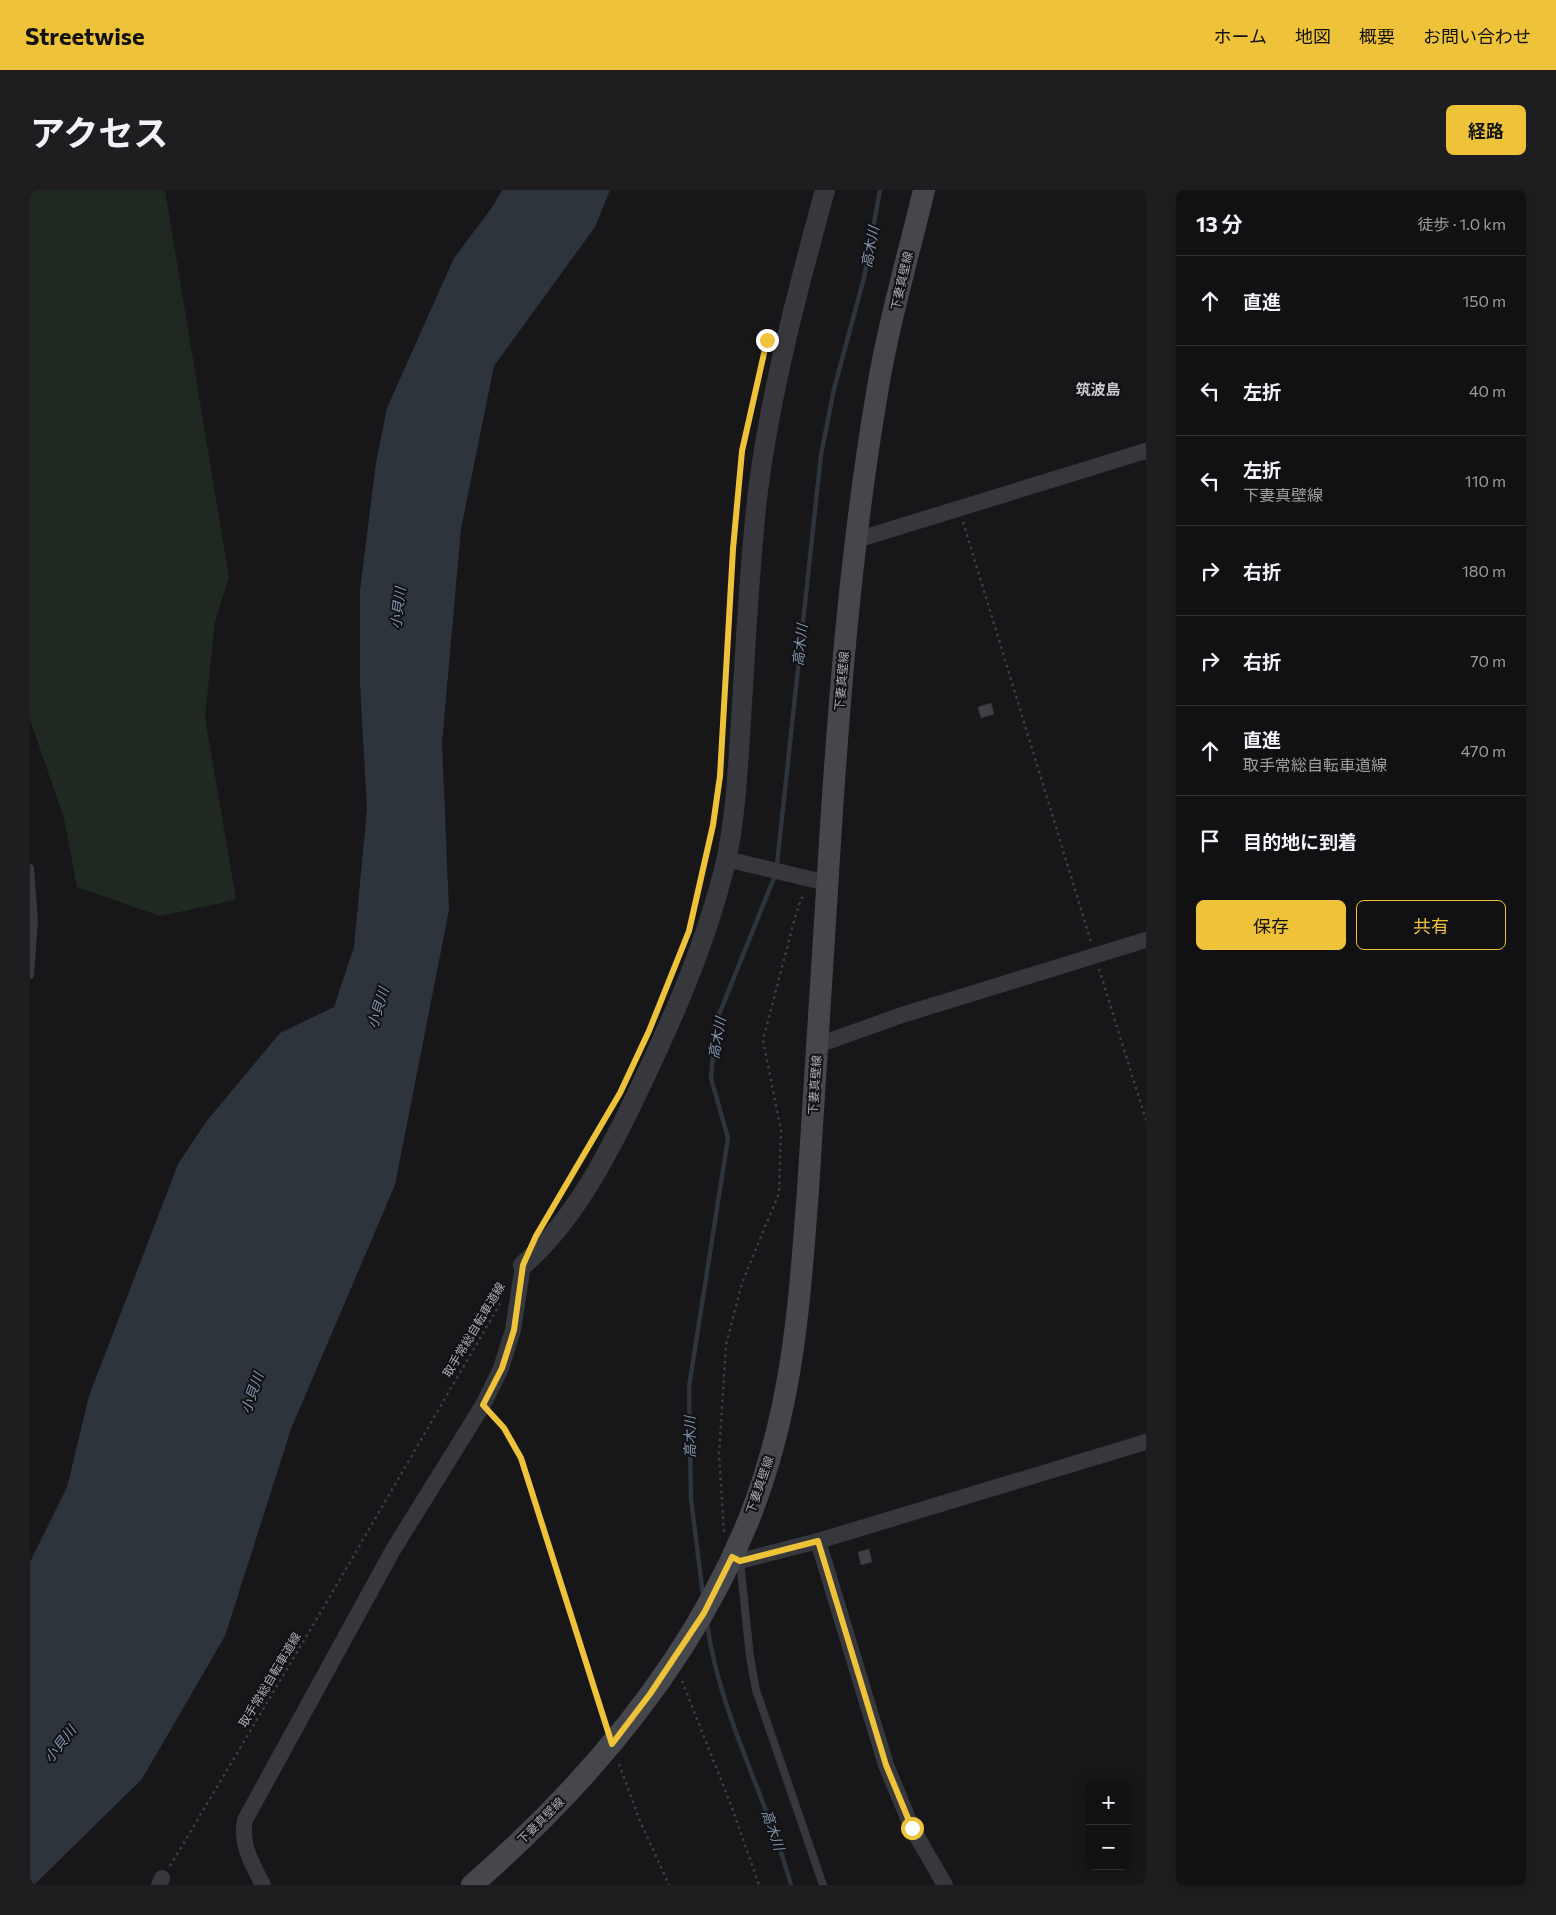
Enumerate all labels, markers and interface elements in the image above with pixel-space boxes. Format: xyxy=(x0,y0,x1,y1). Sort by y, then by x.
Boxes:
text: Streetwise xyxy=(25,21,145,50)
text: ホーム xyxy=(1214,25,1267,47)
text: 地図 xyxy=(1295,25,1331,47)
text: 概要 xyxy=(1359,25,1395,47)
text: お問い合わせ xyxy=(1423,25,1531,47)
button: 経路 xyxy=(1446,105,1526,155)
text: アクセス xyxy=(30,110,168,153)
text: 13 分 xyxy=(1196,211,1243,236)
text: 徒歩 · 1.0 km xyxy=(1418,214,1506,233)
water label: 高木川 xyxy=(857,223,882,269)
street label: 下妻真壁線 xyxy=(887,250,915,312)
icon: ahead xyxy=(1196,287,1224,315)
text: 直進 xyxy=(1243,290,1281,313)
text: 150 m xyxy=(1463,291,1506,310)
route end xyxy=(756,329,779,352)
icon: left xyxy=(1196,377,1224,405)
district label: 筑波島 xyxy=(1075,380,1121,398)
text: 左折 xyxy=(1243,380,1281,403)
text: 40 m xyxy=(1469,381,1506,400)
text: 左折 xyxy=(1243,458,1281,481)
icon: left xyxy=(1196,467,1224,495)
text: 110 m xyxy=(1465,471,1506,490)
text: 下妻真壁線 xyxy=(1243,485,1323,504)
icon: right xyxy=(1196,557,1224,585)
text: 右折 xyxy=(1243,560,1281,583)
text: 180 m xyxy=(1462,561,1506,580)
water label: 小貝川 xyxy=(387,584,409,630)
water label: 高木川 xyxy=(789,621,810,667)
icon: right xyxy=(1196,647,1224,675)
street label: 下妻真壁線 xyxy=(831,650,851,711)
text: 右折 xyxy=(1243,650,1281,673)
text: 70 m xyxy=(1470,651,1506,670)
text: 直進 xyxy=(1243,728,1281,751)
icon: ahead xyxy=(1196,737,1224,765)
text: 470 m xyxy=(1461,741,1506,760)
text: 取手常総自転車道線 xyxy=(1243,755,1387,774)
icon: arrive xyxy=(1196,827,1224,855)
text: 目的地に到着 xyxy=(1243,830,1357,853)
button: 保存 xyxy=(1196,900,1346,950)
button: 共有 xyxy=(1356,900,1506,950)
water label: 小貝川 xyxy=(363,983,392,1030)
water label: 高木川 xyxy=(704,1014,729,1060)
street label: 下妻真壁線 xyxy=(805,1055,823,1115)
street label: 取手常総自転車道線 xyxy=(439,1280,507,1379)
water label: 小貝川 xyxy=(237,1368,267,1415)
water label: 高木川 xyxy=(681,1414,698,1458)
street label: 下妻真壁線 xyxy=(743,1454,775,1515)
street label: 取手常総自転車道線 xyxy=(235,1630,303,1729)
water label: 小貝川 xyxy=(40,1720,80,1765)
map controls xyxy=(1086,1780,1131,1870)
button: + xyxy=(1086,1780,1131,1825)
street label: 下妻真壁線 xyxy=(514,1794,566,1846)
water label: 高木川 xyxy=(759,1807,789,1854)
route start xyxy=(901,1817,924,1840)
button: − xyxy=(1086,1825,1131,1870)

